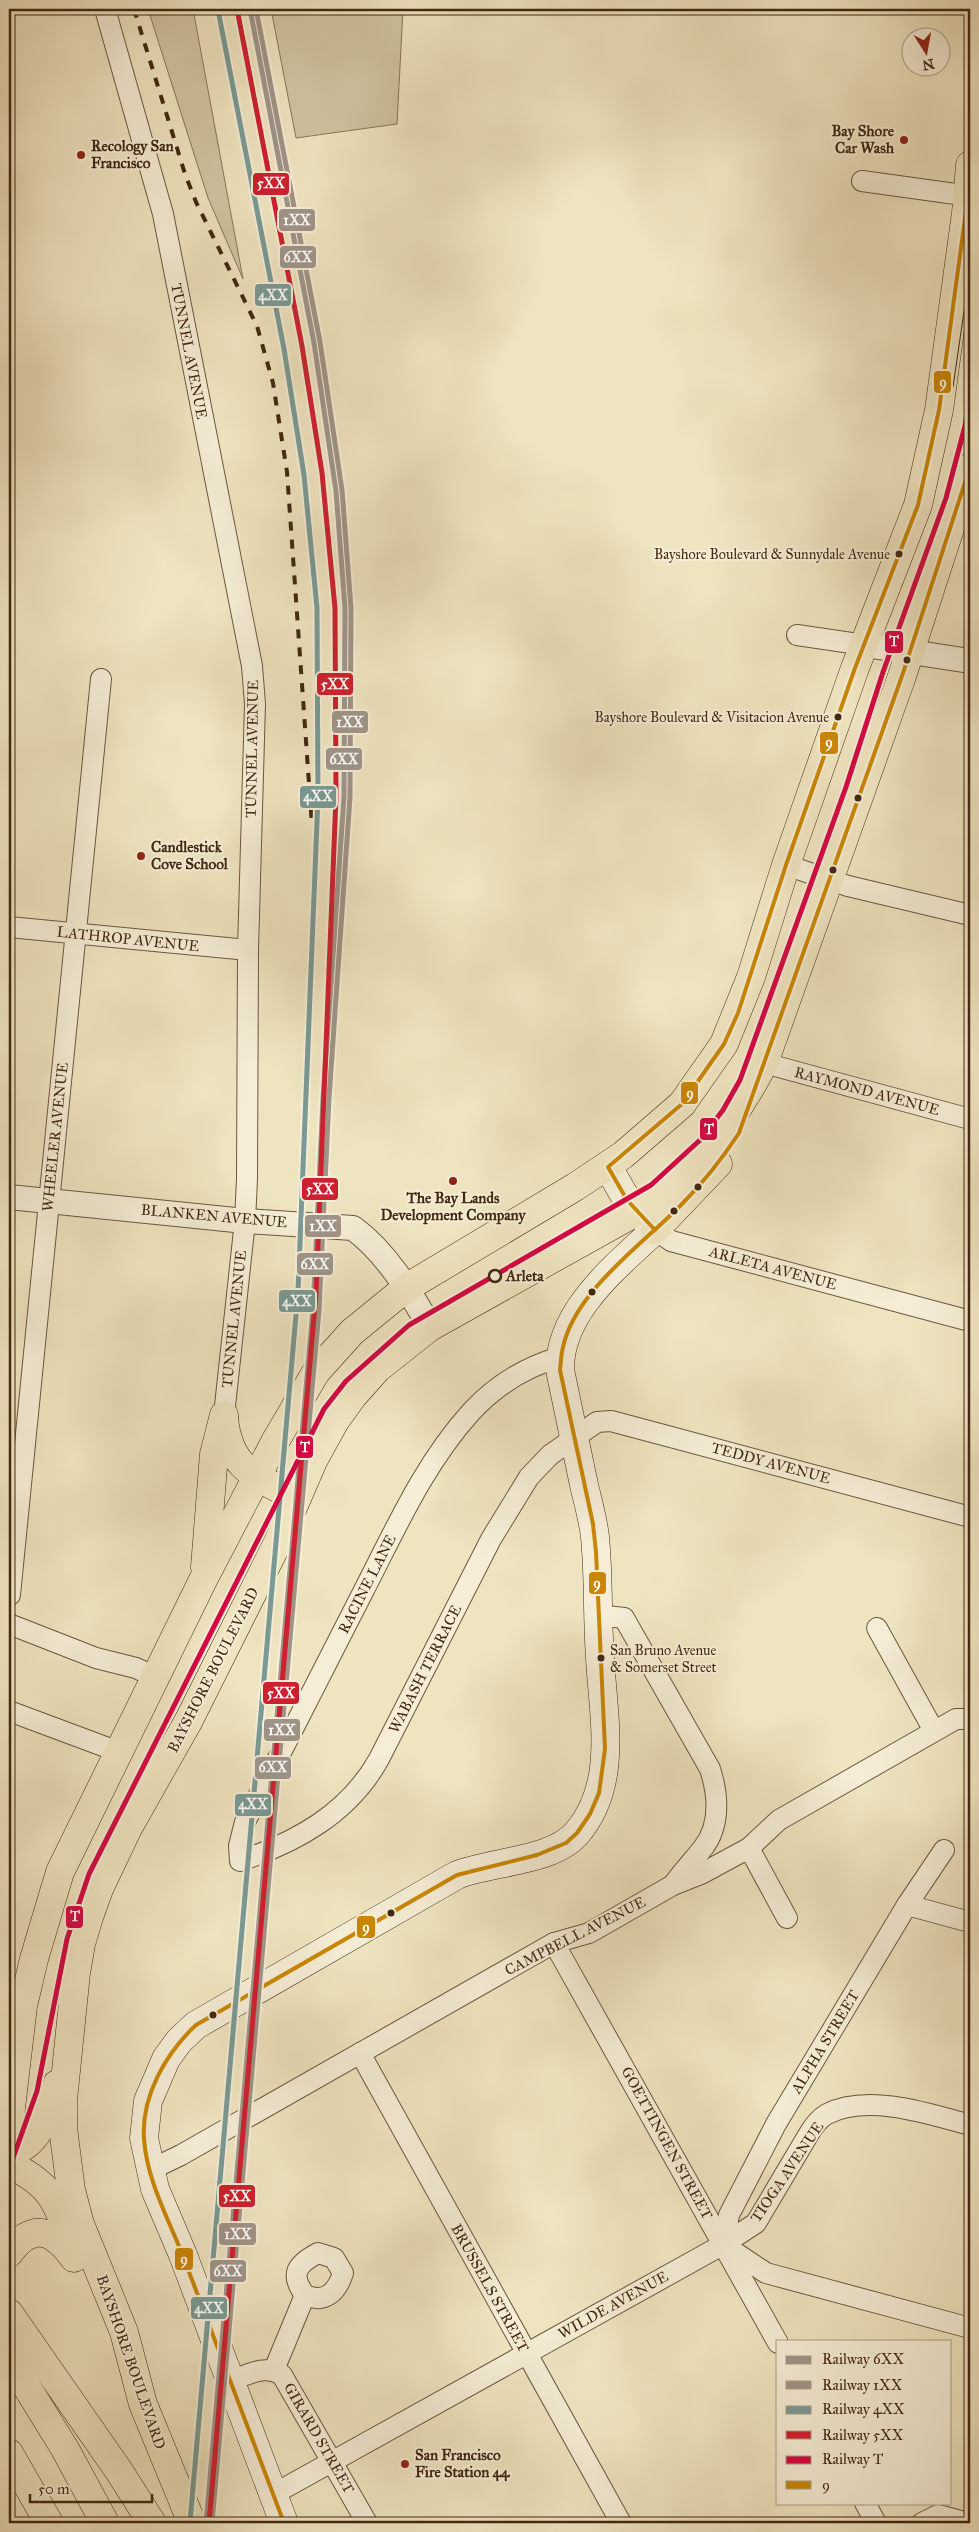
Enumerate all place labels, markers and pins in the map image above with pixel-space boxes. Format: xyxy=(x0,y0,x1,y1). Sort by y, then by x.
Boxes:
place label: Bay Shore Car Wash xyxy=(831,122,895,157)
marker: Bay Shore Car Wash xyxy=(898,134,910,146)
place label: Recology San Francisco xyxy=(91,137,175,172)
marker: Recology San Francisco xyxy=(75,149,87,161)
place label: Bayshore Boulevard & Sunnydale Avenue xyxy=(654,546,890,563)
marker: Bayshore Boulevard & Sunnydale Avenue xyxy=(894,549,904,559)
unlabelled marker xyxy=(902,655,912,665)
place label: Bayshore Boulevard & Visitacion Avenue xyxy=(595,709,829,726)
marker: Bayshore Boulevard & Visitacion Avenue xyxy=(833,712,843,722)
unlabelled marker xyxy=(853,793,863,803)
place label: Candlestick Cove School xyxy=(151,838,229,873)
marker: Candlestick Cove School xyxy=(135,850,147,862)
unlabelled marker xyxy=(828,865,838,875)
marker: The Bay Lands Development Company xyxy=(447,1175,459,1187)
unlabelled marker xyxy=(693,1182,703,1192)
place label: The Bay Lands Development Company xyxy=(381,1189,526,1225)
unlabelled marker xyxy=(669,1206,679,1216)
place label: Arleta xyxy=(505,1267,544,1285)
marker: Arleta xyxy=(488,1269,502,1283)
unlabelled marker xyxy=(587,1287,597,1297)
place label: San Bruno Avenue & Somerset Street xyxy=(610,1642,717,1676)
marker: San Bruno Avenue & Somerset Street xyxy=(596,1653,606,1663)
unlabelled marker xyxy=(386,1908,396,1918)
unlabelled marker xyxy=(208,2010,218,2020)
place label: San Francisco Fire Station 44 xyxy=(415,2446,510,2482)
marker: San Francisco Fire Station 44 xyxy=(399,2458,411,2470)

